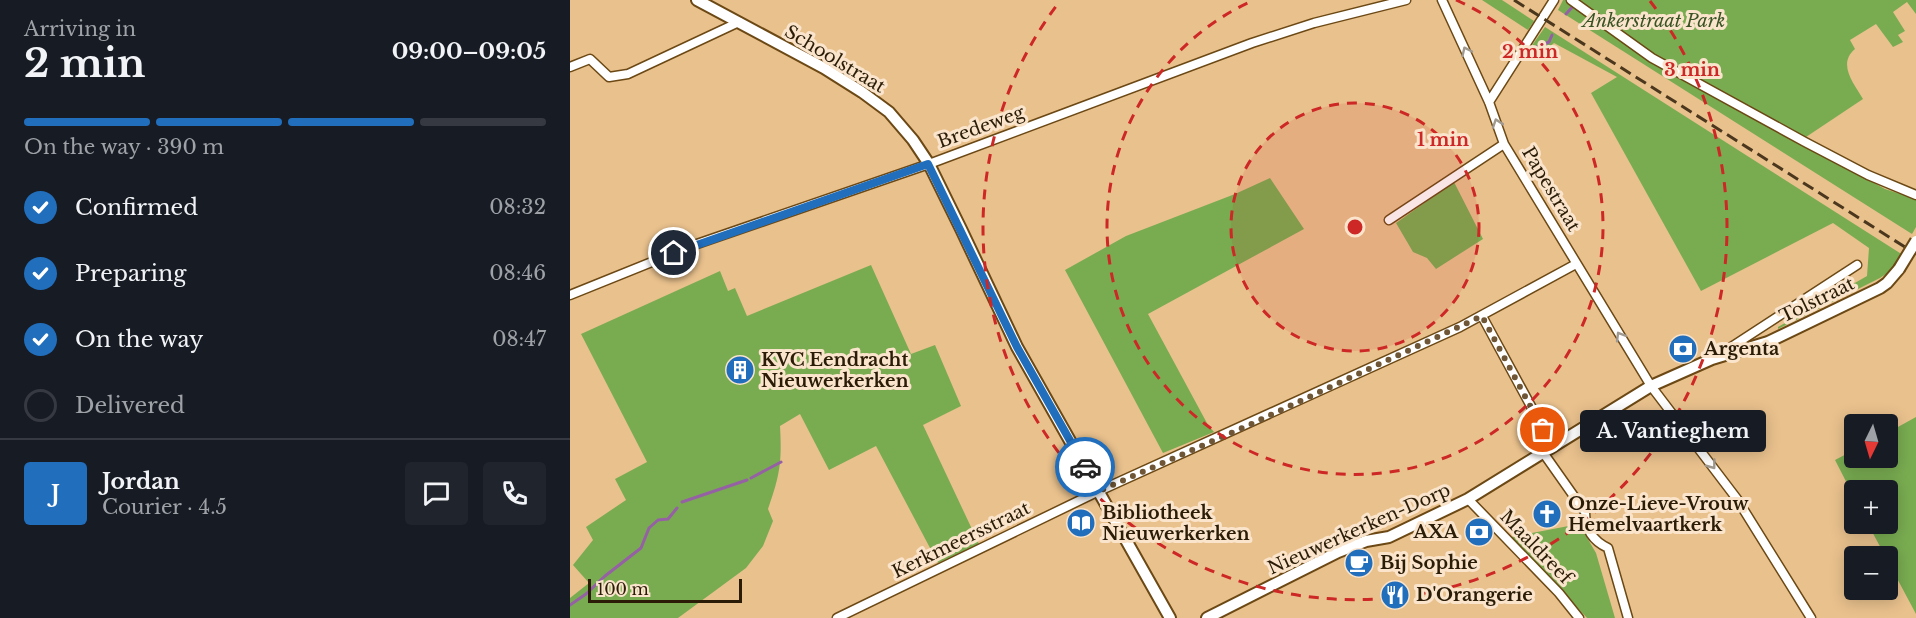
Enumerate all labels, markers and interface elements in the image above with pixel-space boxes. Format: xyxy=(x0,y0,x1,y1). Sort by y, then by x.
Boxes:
park label: Ankerstraat Park xyxy=(1581,10,1725,32)
text: Arriving in xyxy=(24,17,136,41)
street label: Schoolstraat xyxy=(781,20,889,98)
text: 09:00–09:05 xyxy=(392,38,546,65)
text: 2 min xyxy=(24,39,145,88)
text: 2 min xyxy=(1502,41,1558,63)
one-way arrow xyxy=(1461,46,1473,57)
text: 3 min xyxy=(1664,59,1720,81)
street label: Bredeweg xyxy=(935,101,1028,153)
one-way arrow xyxy=(1491,118,1504,129)
text: 1 min xyxy=(1417,129,1469,151)
text: On the way · 390 m xyxy=(24,135,224,159)
street label: Papestraat xyxy=(1517,143,1585,236)
icon: check xyxy=(24,191,57,224)
text: Confirmed xyxy=(75,194,198,221)
text: 08:32 xyxy=(489,195,546,219)
centre of rings xyxy=(1345,217,1365,237)
pin xyxy=(648,227,699,278)
icon: home xyxy=(657,236,690,269)
icon: check xyxy=(24,257,57,290)
text: Preparing xyxy=(75,260,186,287)
text: 08:46 xyxy=(489,261,546,285)
street label: Tolstraat xyxy=(1776,272,1858,328)
icon: check xyxy=(24,323,57,356)
text: On the way xyxy=(75,326,203,353)
text: 08:47 xyxy=(492,327,546,351)
one-way arrow xyxy=(1616,332,1628,342)
bank icon: Argenta xyxy=(1667,333,1699,365)
place label: Argenta xyxy=(1703,338,1780,360)
place label: KVC Eendracht Nieuwerkerken xyxy=(761,349,909,392)
building icon: KVC Eendracht Nieuwerkerken xyxy=(724,354,756,386)
text: Delivered xyxy=(75,392,185,419)
pin xyxy=(1517,404,1568,455)
callout: A. Vantieghem xyxy=(1579,409,1765,451)
icon: bag xyxy=(1526,413,1559,446)
north arrow xyxy=(1844,414,1898,468)
map controls xyxy=(1844,414,1898,600)
text: A. Vantieghem xyxy=(1597,419,1750,443)
courier xyxy=(1055,437,1115,497)
icon: car xyxy=(1069,451,1102,484)
one-way arrow xyxy=(1705,459,1716,470)
button: chat xyxy=(405,462,468,525)
button: phone xyxy=(483,462,546,525)
text: Jordan xyxy=(102,468,180,495)
street label: Nieuwerkerken-Dorp xyxy=(1264,479,1454,579)
text: J xyxy=(51,480,60,507)
button: + xyxy=(1844,480,1898,534)
place label: Onze-Lieve-Vrouw Hemelvaartkerk xyxy=(1568,493,1750,536)
text: Courier · 4.5 xyxy=(102,495,227,519)
street label: Kerkmeersstraat xyxy=(888,497,1034,583)
church icon: Onze-Lieve-Vrouw Hemelvaartkerk xyxy=(1531,498,1563,530)
place label: Bibliotheek Nieuwerkerken xyxy=(1102,502,1250,545)
street label: Maaldreef xyxy=(1495,506,1578,590)
library icon: Bibliotheek Nieuwerkerken xyxy=(1065,507,1097,539)
bank icon: AXA xyxy=(1463,516,1495,548)
place label: AXA xyxy=(1413,521,1459,543)
button: − xyxy=(1844,546,1898,600)
cafe icon: Bij Sophie xyxy=(1343,547,1375,579)
place label: Bij Sophie xyxy=(1380,552,1478,574)
scale bar xyxy=(588,576,742,604)
text: 100 m xyxy=(597,579,649,599)
restaurant icon: D'Orangerie xyxy=(1379,579,1411,611)
place label: D'Orangerie xyxy=(1416,584,1533,606)

